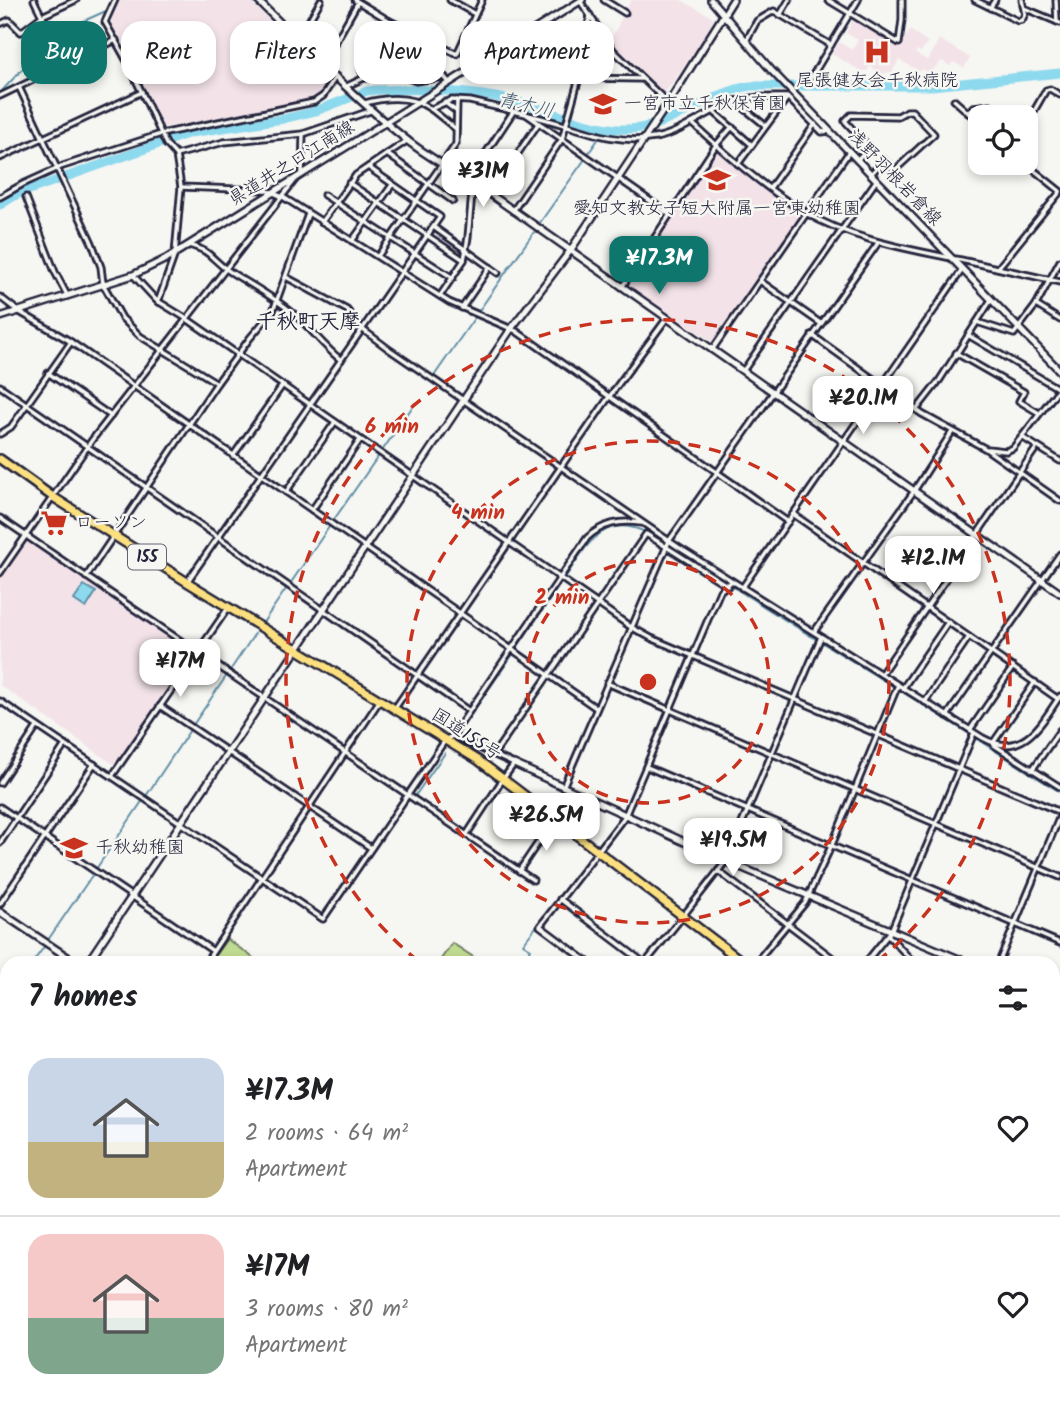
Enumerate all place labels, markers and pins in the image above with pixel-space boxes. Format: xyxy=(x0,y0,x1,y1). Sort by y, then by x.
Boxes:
hospital icon: 尾張健友会千秋病院 xyxy=(862,37,892,67)
place label: 尾張健友会千秋病院 xyxy=(796,67,958,96)
school or university icon: 一宮市立千秋保育園 xyxy=(588,89,618,119)
place label: 一宮市立千秋保育園 xyxy=(624,90,786,119)
pin: ¥31M xyxy=(442,150,524,209)
school or university icon: 愛知文教女子短大附属一宮東幼稚園 xyxy=(702,165,732,195)
place label: 愛知文教女子短大附属一宮東幼稚園 xyxy=(573,195,861,224)
pin: ¥17.3M xyxy=(602,236,716,296)
pin: ¥20.1M xyxy=(806,376,920,436)
supermarket icon: ローソン xyxy=(39,508,69,538)
place label: ローソン xyxy=(75,509,147,538)
pin: ¥12.1M xyxy=(876,536,990,596)
pin: ¥17M xyxy=(139,640,221,699)
centre of rings xyxy=(636,670,660,694)
pin: ¥26.5M xyxy=(489,794,603,853)
pin: ¥19.5M xyxy=(676,818,790,878)
school or university icon: 千秋幼稚園 xyxy=(59,833,89,863)
place label: 千秋幼稚園 xyxy=(95,834,185,863)

